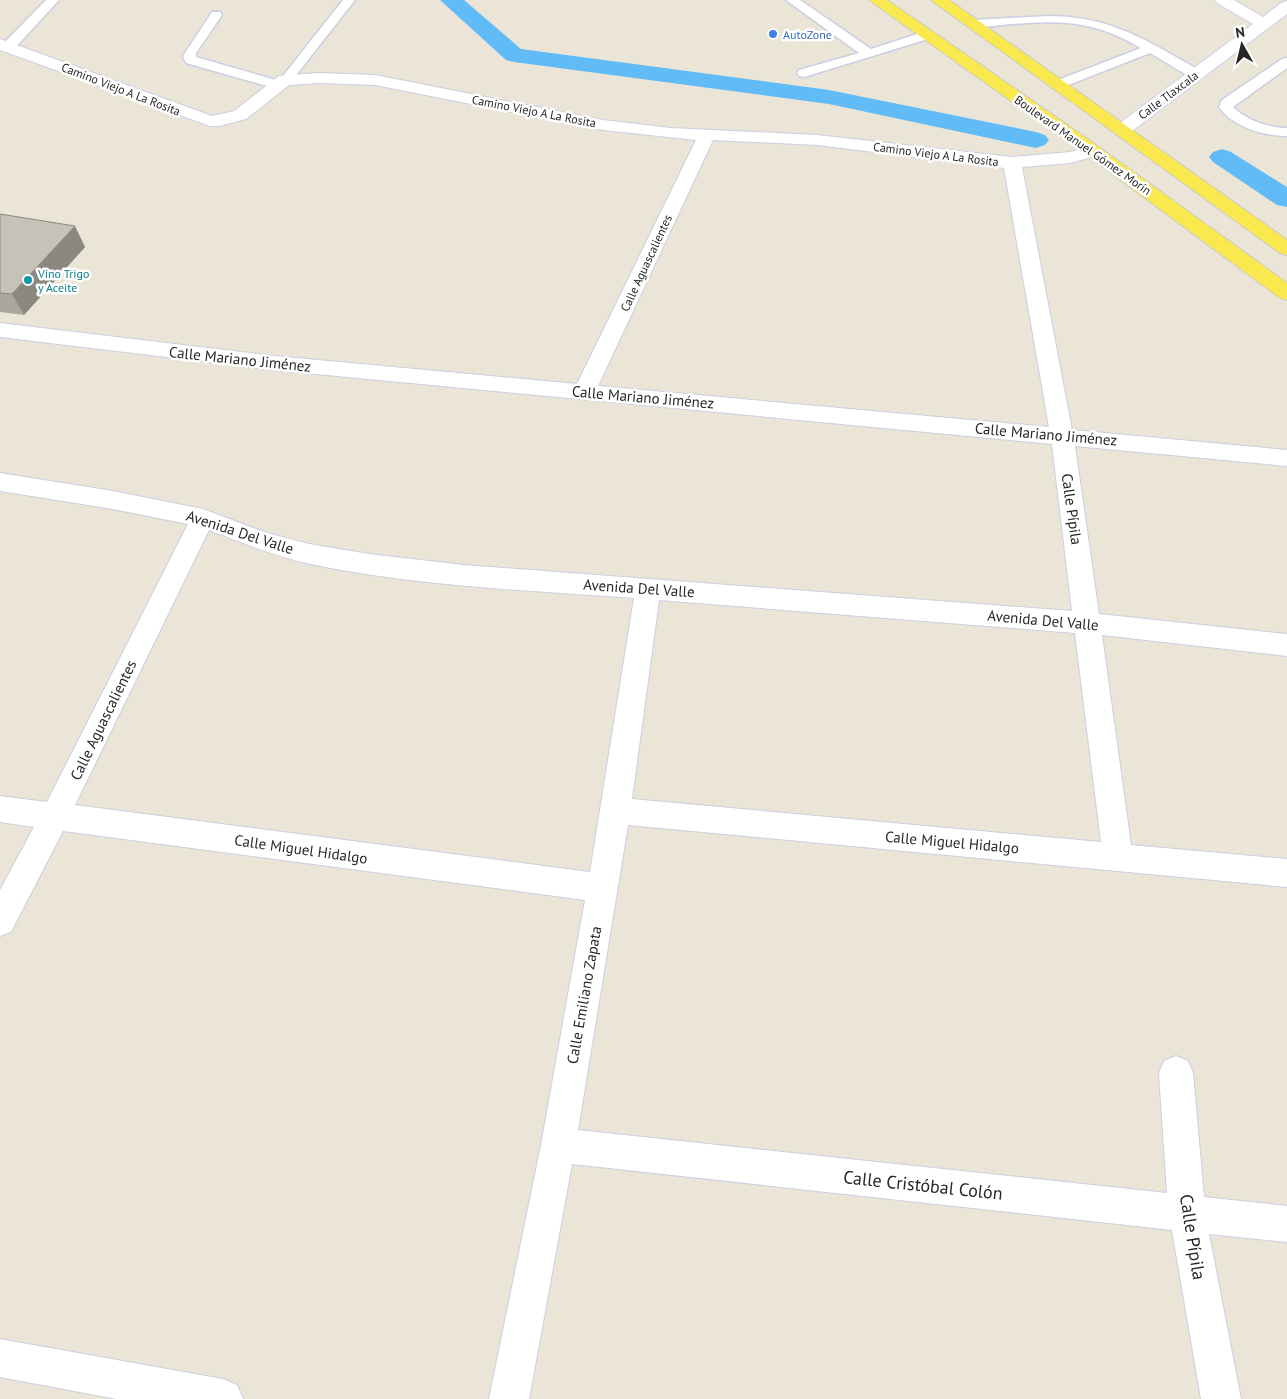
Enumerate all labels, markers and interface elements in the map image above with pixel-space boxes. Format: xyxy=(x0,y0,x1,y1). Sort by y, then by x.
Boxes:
north arrow xyxy=(1217,20,1267,70)
text: N xyxy=(1234,23,1246,42)
place label: AutoZone xyxy=(783,27,832,42)
marker: AutoZone xyxy=(767,28,779,40)
street label: Camino Viejo A La Rosita xyxy=(59,59,183,119)
street label: Calle Tlaxcala xyxy=(1135,68,1201,122)
street label: Camino Viejo A La Rosita xyxy=(471,92,597,130)
street label: Boulevard Manuel Gómez Morín xyxy=(1012,92,1154,198)
street label: Camino Viejo A La Rosita xyxy=(872,139,1000,169)
street label: Calle Aguascalientes xyxy=(617,212,675,314)
place label: Vino Trigo y Aceite xyxy=(37,266,89,295)
marker: Vino Trigo y Aceite xyxy=(22,274,34,286)
street label: Calle Mariano Jiménez xyxy=(168,342,312,376)
street label: Calle Mariano Jiménez xyxy=(571,381,715,413)
street label: Calle Mariano Jiménez xyxy=(974,418,1118,450)
street label: Calle Pípila xyxy=(1058,472,1086,546)
street label: Avenida Del Valle xyxy=(184,506,296,558)
street label: Avenida Del Valle xyxy=(583,575,695,601)
street label: Avenida Del Valle xyxy=(987,606,1099,634)
street label: Calle Aguascalientes xyxy=(66,657,140,783)
street label: Calle Miguel Hidalgo xyxy=(884,827,1020,857)
street label: Calle Miguel Hidalgo xyxy=(233,830,369,868)
street label: Calle Emiliano Zapata xyxy=(563,925,605,1065)
street label: Calle Cristóbal Colón xyxy=(842,1165,1004,1205)
street label: Calle Pípila xyxy=(1175,1193,1211,1281)

